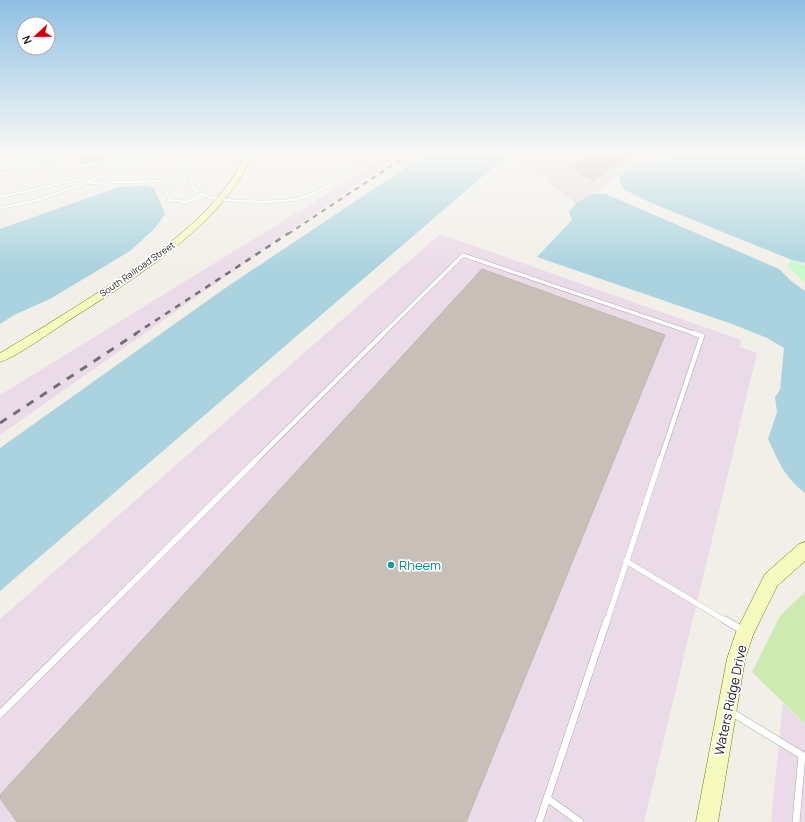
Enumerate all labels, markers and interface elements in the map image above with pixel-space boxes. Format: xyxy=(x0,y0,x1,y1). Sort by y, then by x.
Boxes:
north arrow xyxy=(16,16,56,56)
text: N xyxy=(18,33,35,46)
street label: South Railroad Street xyxy=(97,238,177,300)
place label: Rheem xyxy=(399,556,441,574)
marker: Rheem xyxy=(386,560,396,570)
street label: Waters Ridge Drive xyxy=(710,643,751,757)

